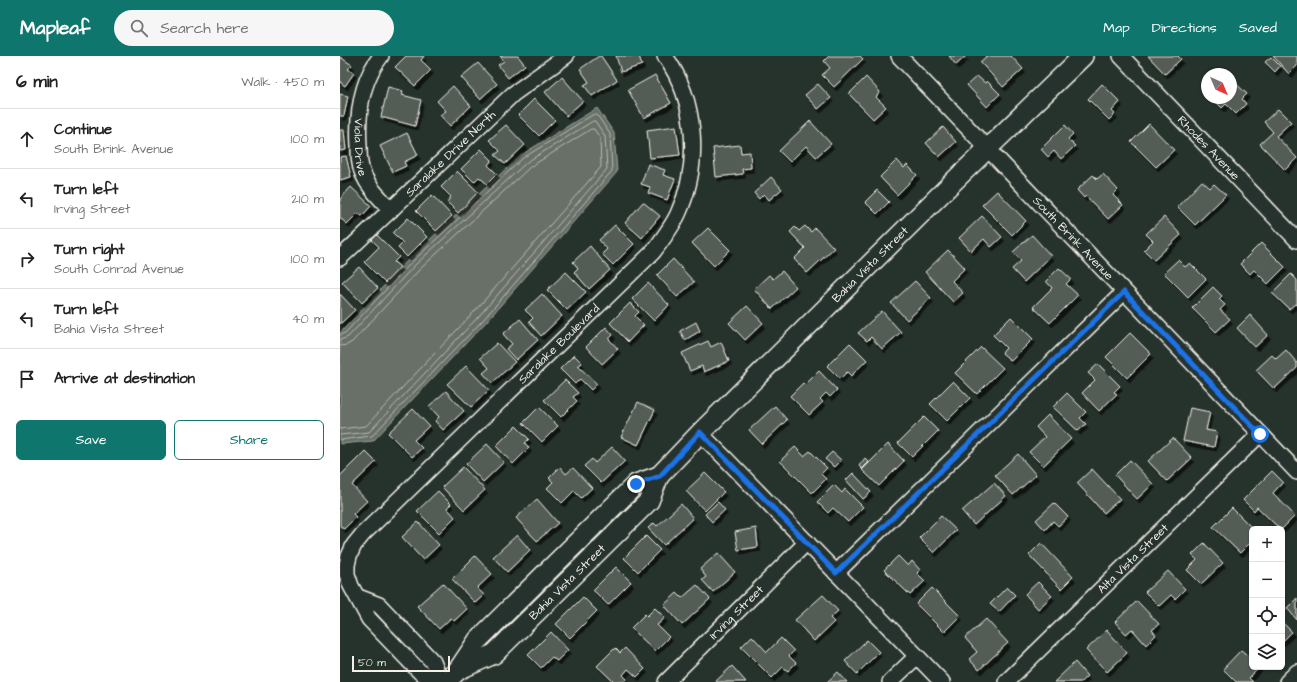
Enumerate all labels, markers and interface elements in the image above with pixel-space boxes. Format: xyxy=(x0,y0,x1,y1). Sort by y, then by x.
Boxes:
search box xyxy=(114,10,394,46)
text: Mapleaf xyxy=(20,15,90,42)
icon: search xyxy=(128,17,150,39)
text: Search here xyxy=(160,18,249,39)
text: Map xyxy=(1103,18,1130,38)
text: Directions xyxy=(1152,18,1217,38)
text: Saved xyxy=(1239,18,1277,38)
north arrow xyxy=(1201,68,1237,104)
text: 6 min xyxy=(16,70,58,94)
text: Walk · 450 m xyxy=(241,73,324,91)
street label: Saralake Drive North xyxy=(402,107,500,201)
street label: Rhodes Avenue xyxy=(1173,112,1244,185)
street label: Viola Drive xyxy=(350,118,371,179)
text: Continue xyxy=(54,119,112,140)
icon: ahead xyxy=(16,128,38,150)
text: 100 m xyxy=(291,130,324,148)
text: South Brink Avenue xyxy=(54,140,173,158)
text: Turn left xyxy=(54,179,118,200)
icon: left xyxy=(16,188,38,210)
text: 210 m xyxy=(291,190,324,208)
street label: South Brink Avenue xyxy=(1029,193,1117,285)
text: Irving Street xyxy=(54,200,130,218)
street label: Bahia Vista Street xyxy=(828,223,912,307)
text: Turn right xyxy=(54,239,125,260)
icon: right xyxy=(16,248,38,270)
text: 100 m xyxy=(291,250,324,268)
text: South Conrad Avenue xyxy=(54,260,184,278)
text: Turn left xyxy=(54,299,118,320)
street label: Saralake Boulevard xyxy=(514,300,604,388)
icon: left xyxy=(16,308,38,330)
text: 40 m xyxy=(292,310,324,328)
text: Bahia Vista Street xyxy=(54,320,164,338)
icon: arrive xyxy=(16,368,38,390)
text: Arrive at destination xyxy=(54,368,195,389)
button: Save xyxy=(16,420,166,460)
button: Share xyxy=(174,420,324,460)
route start xyxy=(1251,425,1269,443)
route end xyxy=(627,475,645,493)
street label: Alta Vista Street xyxy=(1094,520,1173,597)
map controls xyxy=(1249,526,1285,670)
button: + xyxy=(1249,526,1285,562)
street label: Bahia Vista Street xyxy=(525,540,610,624)
button: − xyxy=(1249,562,1285,598)
street label: Irving Street xyxy=(706,582,768,643)
button: locate xyxy=(1249,598,1285,634)
button: layers xyxy=(1249,634,1285,670)
scale bar xyxy=(352,654,450,673)
text: 50 m xyxy=(358,655,386,670)

